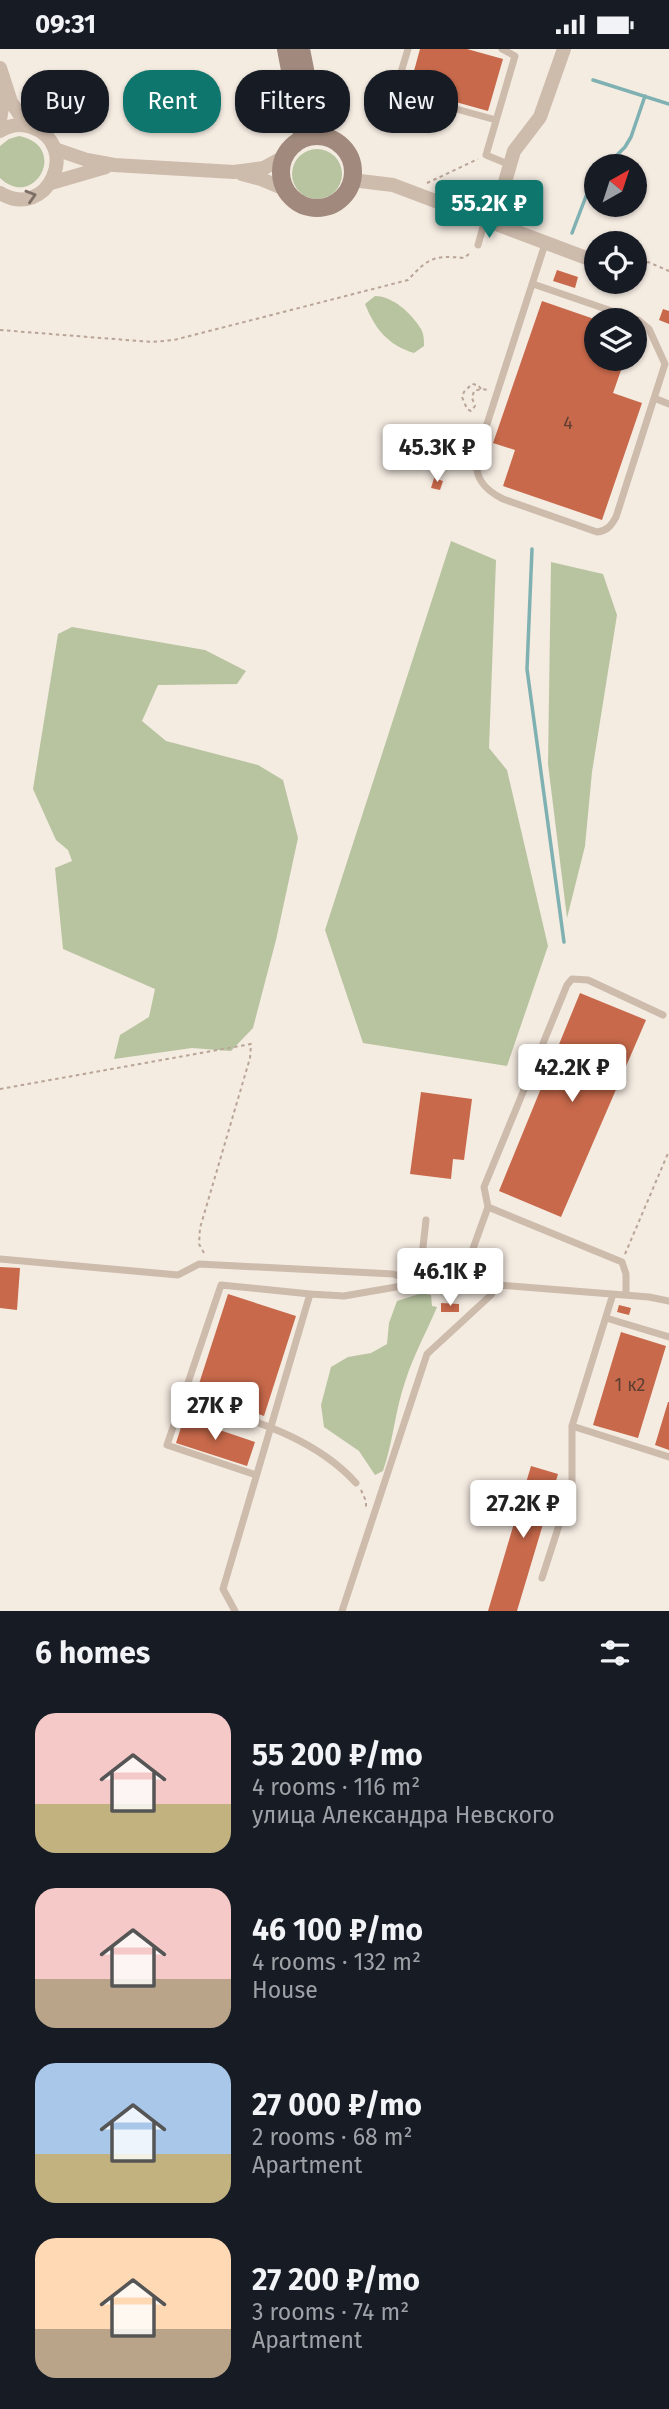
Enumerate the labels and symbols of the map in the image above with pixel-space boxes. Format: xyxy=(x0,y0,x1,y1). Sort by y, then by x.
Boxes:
north arrow xyxy=(584,154,648,217)
pin: 55.2K ₽ xyxy=(424,181,554,240)
one-way arrow xyxy=(24,190,36,204)
house number: 4 xyxy=(563,412,573,434)
pin: 45.3K ₽ xyxy=(372,425,502,484)
pin: 42.2K ₽ xyxy=(507,1045,637,1104)
pin: 46.1K ₽ xyxy=(385,1249,515,1308)
house number: 1 к2 xyxy=(615,1374,645,1396)
pin: 27K ₽ xyxy=(166,1383,264,1442)
pin: 27.2K ₽ xyxy=(458,1481,588,1540)

